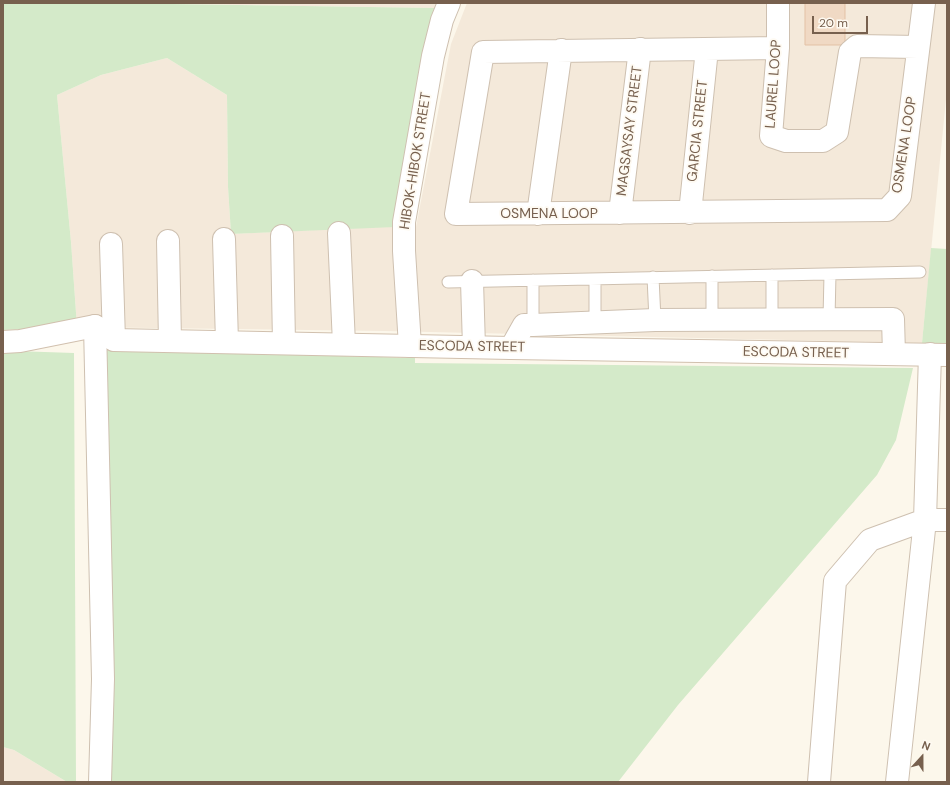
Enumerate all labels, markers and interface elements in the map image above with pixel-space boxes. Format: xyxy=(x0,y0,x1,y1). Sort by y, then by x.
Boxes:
scale bar xyxy=(814,8,870,34)
text: 20 m xyxy=(819,15,848,31)
street label: LAUREL LOOP xyxy=(763,39,785,129)
street label: MAGSAYSAY STREET xyxy=(614,65,646,197)
street label: GARCIA STREET xyxy=(684,79,712,183)
street label: HIBOK-HIBOK STREET xyxy=(397,91,435,231)
street label: OSMENA LOOP xyxy=(889,95,921,195)
street label: OSMENA LOOP xyxy=(500,206,598,222)
street label: ESCODA STREET xyxy=(419,338,525,356)
street label: ESCODA STREET xyxy=(743,344,849,362)
north arrow xyxy=(902,737,942,777)
text: N xyxy=(920,738,933,754)

